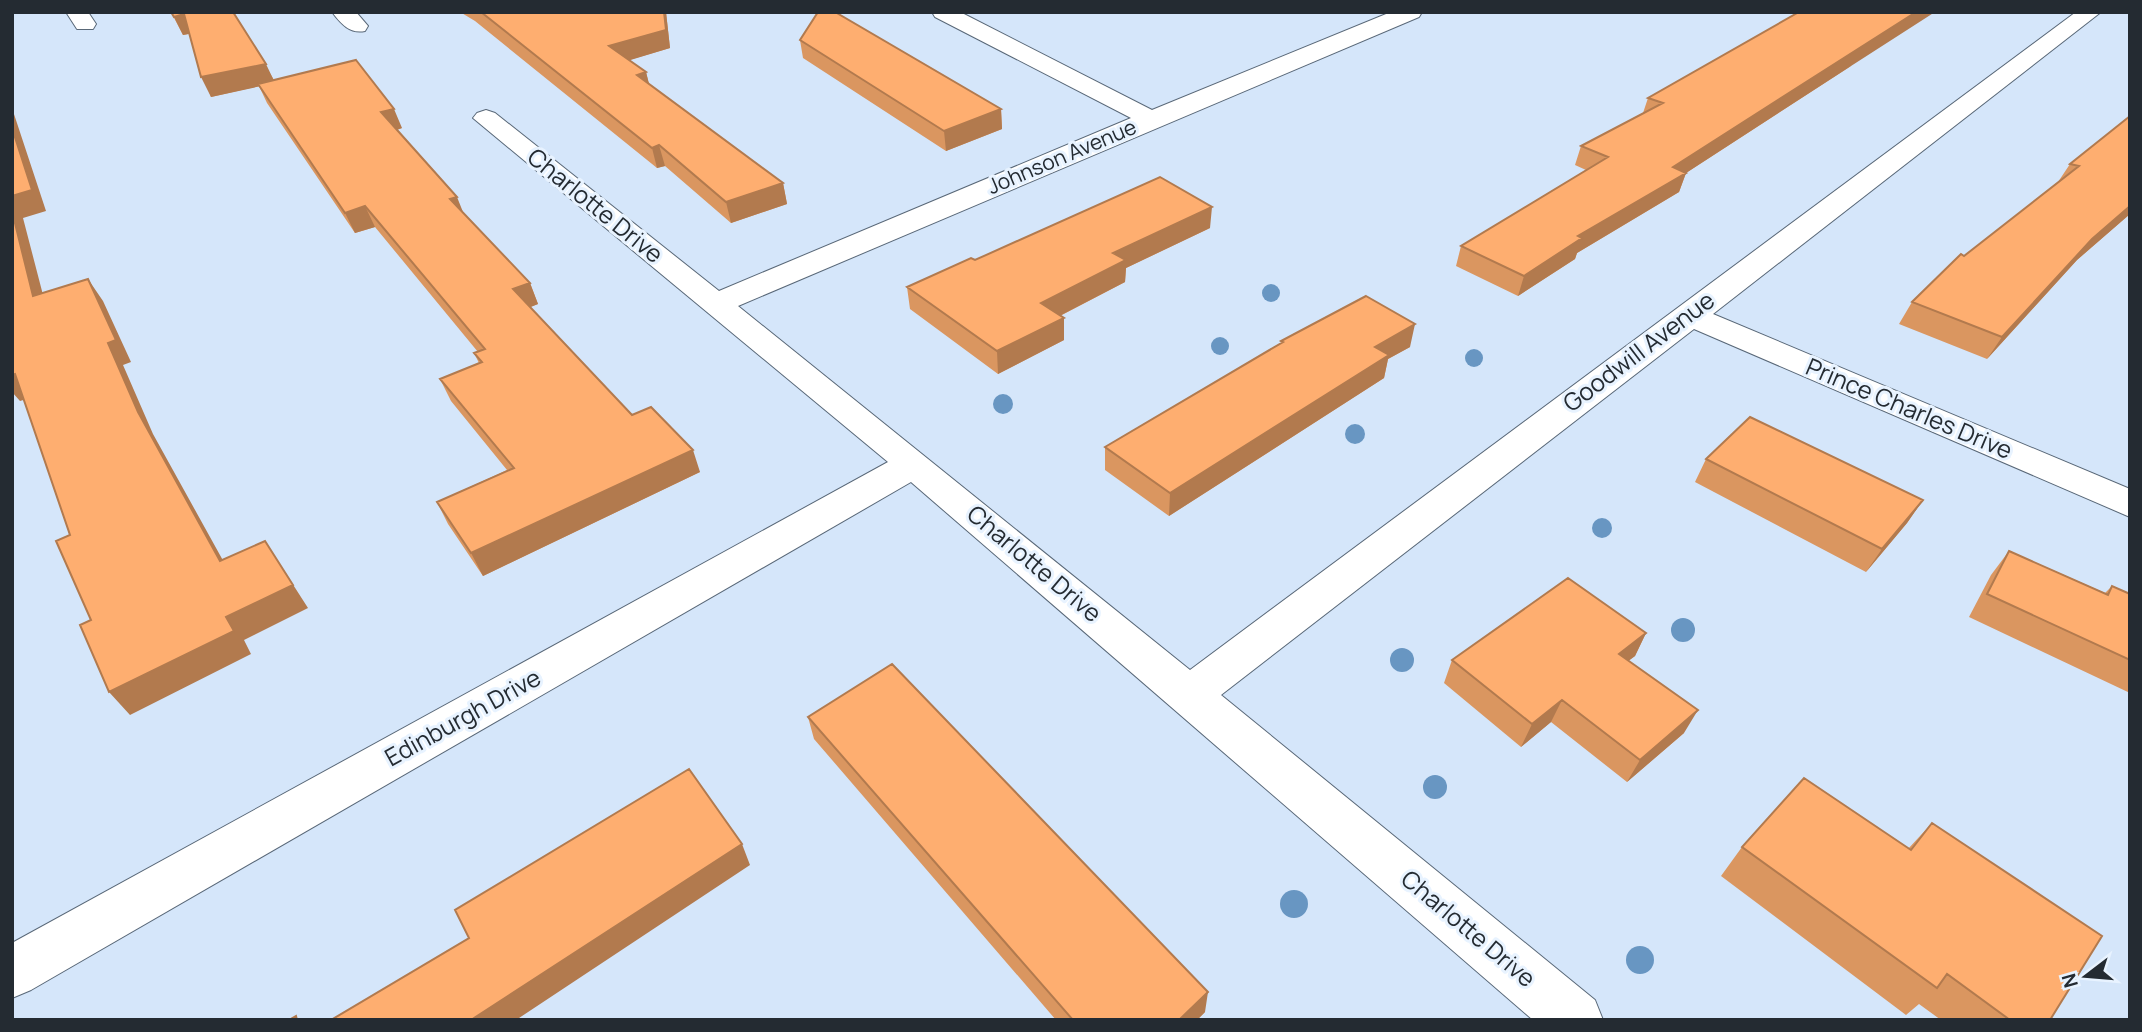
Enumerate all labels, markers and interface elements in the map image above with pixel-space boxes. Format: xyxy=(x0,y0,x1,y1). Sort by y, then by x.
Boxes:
street label: Johnson Avenue xyxy=(983,112,1140,200)
street label: Charlotte Drive xyxy=(521,140,671,270)
street label: Goodwill Avenue xyxy=(1556,283,1721,419)
street label: Prince Charles Drive xyxy=(1801,349,2018,466)
street label: Charlotte Drive xyxy=(961,497,1109,629)
street label: Edinburgh Drive xyxy=(378,660,546,773)
street label: Charlotte Drive xyxy=(1395,862,1543,994)
north arrow xyxy=(2051,941,2121,1011)
text: N xyxy=(2055,971,2084,991)

